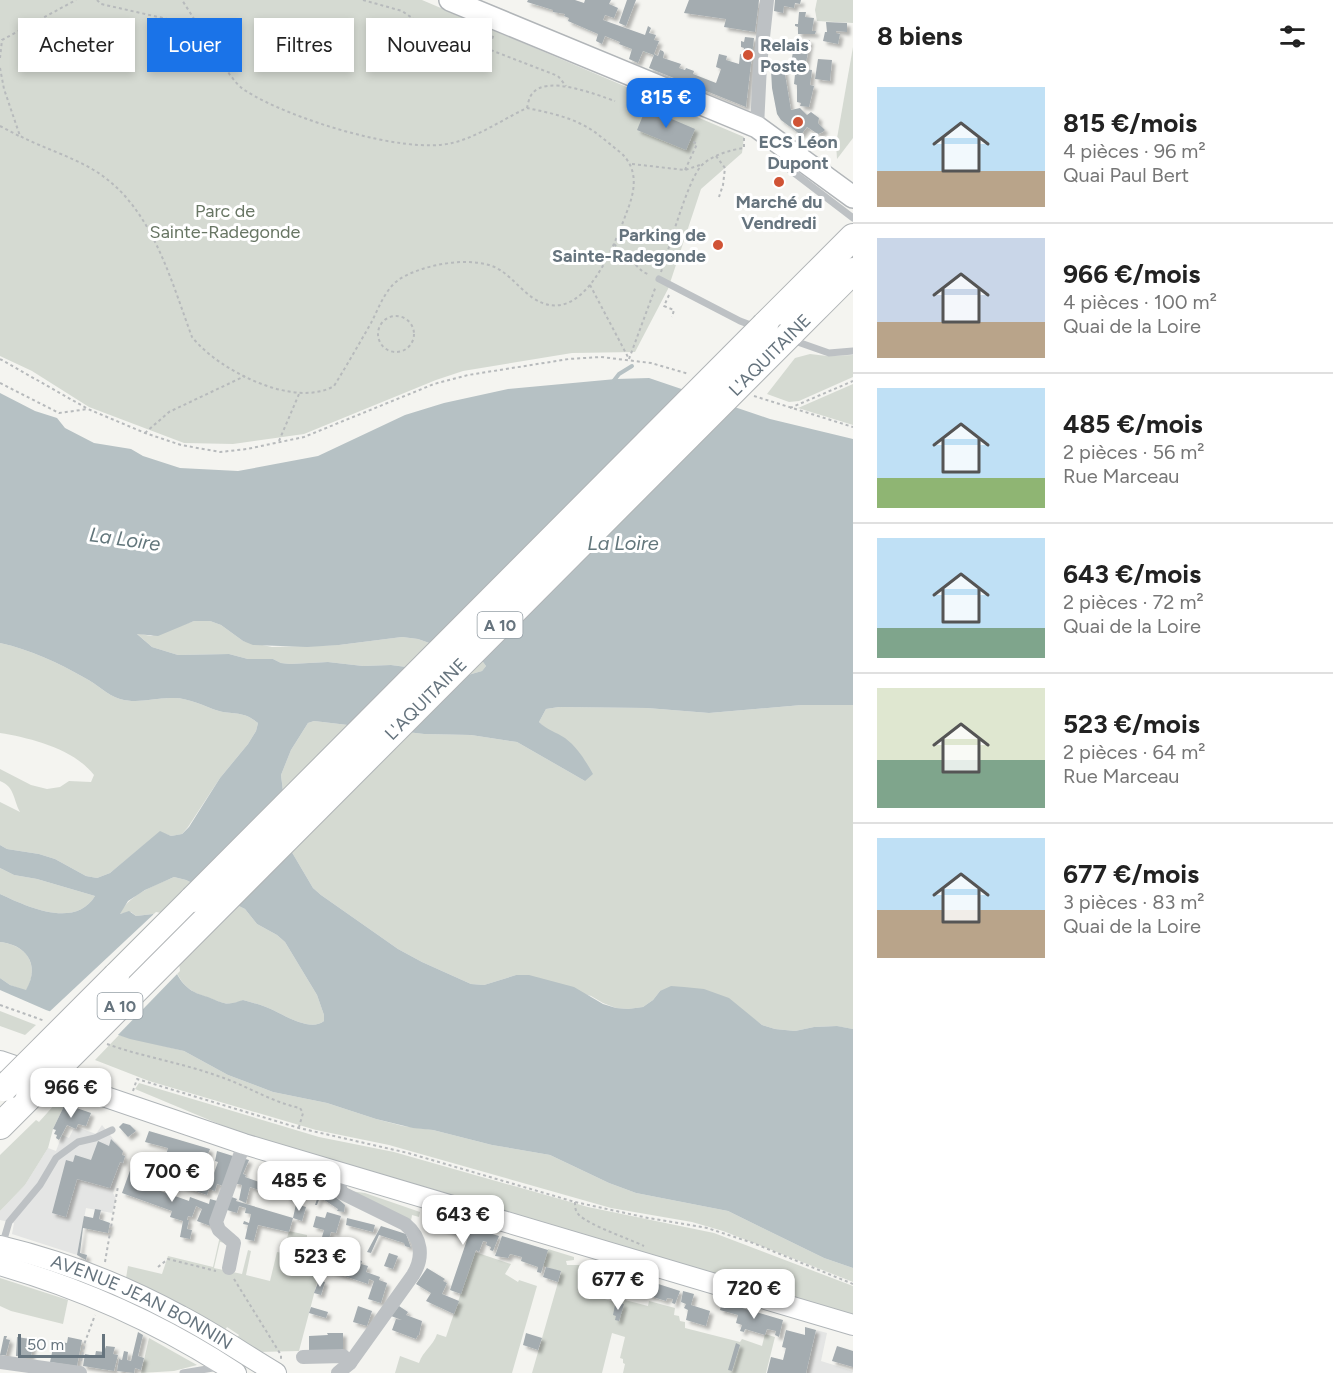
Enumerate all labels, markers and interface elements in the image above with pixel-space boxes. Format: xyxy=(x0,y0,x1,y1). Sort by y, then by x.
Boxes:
chip: Acheter xyxy=(18,18,135,72)
chip: Louer xyxy=(147,18,242,72)
chip: Filtres xyxy=(254,18,354,72)
chip: Nouveau xyxy=(366,18,492,72)
text: 8 biens xyxy=(877,20,963,52)
icon: filters xyxy=(1276,20,1309,53)
place label: Relais Poste xyxy=(760,34,809,77)
marker: Relais Poste xyxy=(741,48,755,62)
pin: 815 € xyxy=(624,78,708,129)
text: 815 € xyxy=(641,85,691,109)
text: 815 €/mois xyxy=(1063,107,1197,139)
icon: home xyxy=(925,111,997,183)
marker: ECS Léon Dupont xyxy=(791,115,805,129)
place label: ECS Léon Dupont xyxy=(758,131,838,174)
text: 4 pièces · 96 m² xyxy=(1063,139,1206,163)
text: Quai Paul Bert xyxy=(1063,163,1189,187)
marker: Marché du Vendredi xyxy=(772,175,786,189)
place label: Marché du Vendredi xyxy=(735,191,823,234)
park label: Parc de Sainte-Radegonde xyxy=(150,200,301,243)
place label: Parking de Sainte-Radegonde xyxy=(552,224,706,267)
marker: Parking de Sainte-Radegonde xyxy=(711,238,725,252)
text: 966 €/mois xyxy=(1063,258,1200,290)
icon: home xyxy=(925,262,997,334)
text: 4 pièces · 100 m² xyxy=(1063,290,1217,314)
street label: L'AQUITAINE xyxy=(724,309,816,401)
text: Quai de la Loire xyxy=(1063,314,1201,338)
text: 485 €/mois xyxy=(1063,408,1203,440)
icon: home xyxy=(925,412,997,484)
text: 2 pièces · 56 m² xyxy=(1063,440,1205,464)
text: Rue Marceau xyxy=(1063,464,1180,488)
water label: La Loire xyxy=(88,522,162,556)
water label: La Loire xyxy=(587,531,659,555)
text: 643 €/mois xyxy=(1063,558,1201,590)
icon: home xyxy=(925,562,997,634)
text: 2 pièces · 72 m² xyxy=(1063,590,1204,614)
road number: A 10 xyxy=(478,612,522,638)
text: Quai de la Loire xyxy=(1063,614,1201,638)
street label: L'AQUITAINE xyxy=(380,653,472,745)
text: 523 €/mois xyxy=(1063,708,1200,740)
icon: home xyxy=(925,712,997,784)
text: 2 pièces · 64 m² xyxy=(1063,740,1205,764)
text: Rue Marceau xyxy=(1063,764,1180,788)
text: 677 €/mois xyxy=(1063,858,1199,890)
icon: home xyxy=(925,862,997,934)
text: 3 pièces · 83 m² xyxy=(1063,890,1205,914)
text: Quai de la Loire xyxy=(1063,914,1201,938)
road number: A 10 xyxy=(98,993,142,1019)
pin: 966 € xyxy=(29,1068,113,1119)
text: 966 € xyxy=(44,1075,98,1099)
pin: 700 € xyxy=(130,1152,214,1203)
text: 700 € xyxy=(144,1159,200,1183)
pin: 485 € xyxy=(257,1161,341,1212)
text: 485 € xyxy=(271,1168,327,1192)
pin: 643 € xyxy=(421,1195,505,1246)
text: 643 € xyxy=(436,1202,490,1226)
pin: 523 € xyxy=(278,1237,362,1288)
text: 523 € xyxy=(294,1244,346,1268)
street label: AVENUE JEAN BONNIN xyxy=(48,1250,237,1354)
pin: 677 € xyxy=(576,1260,660,1311)
text: 677 € xyxy=(592,1267,644,1291)
pin: 720 € xyxy=(712,1269,796,1320)
text: 720 € xyxy=(727,1276,781,1300)
scale bar xyxy=(18,1331,105,1358)
text: 50 m xyxy=(27,1335,64,1354)

